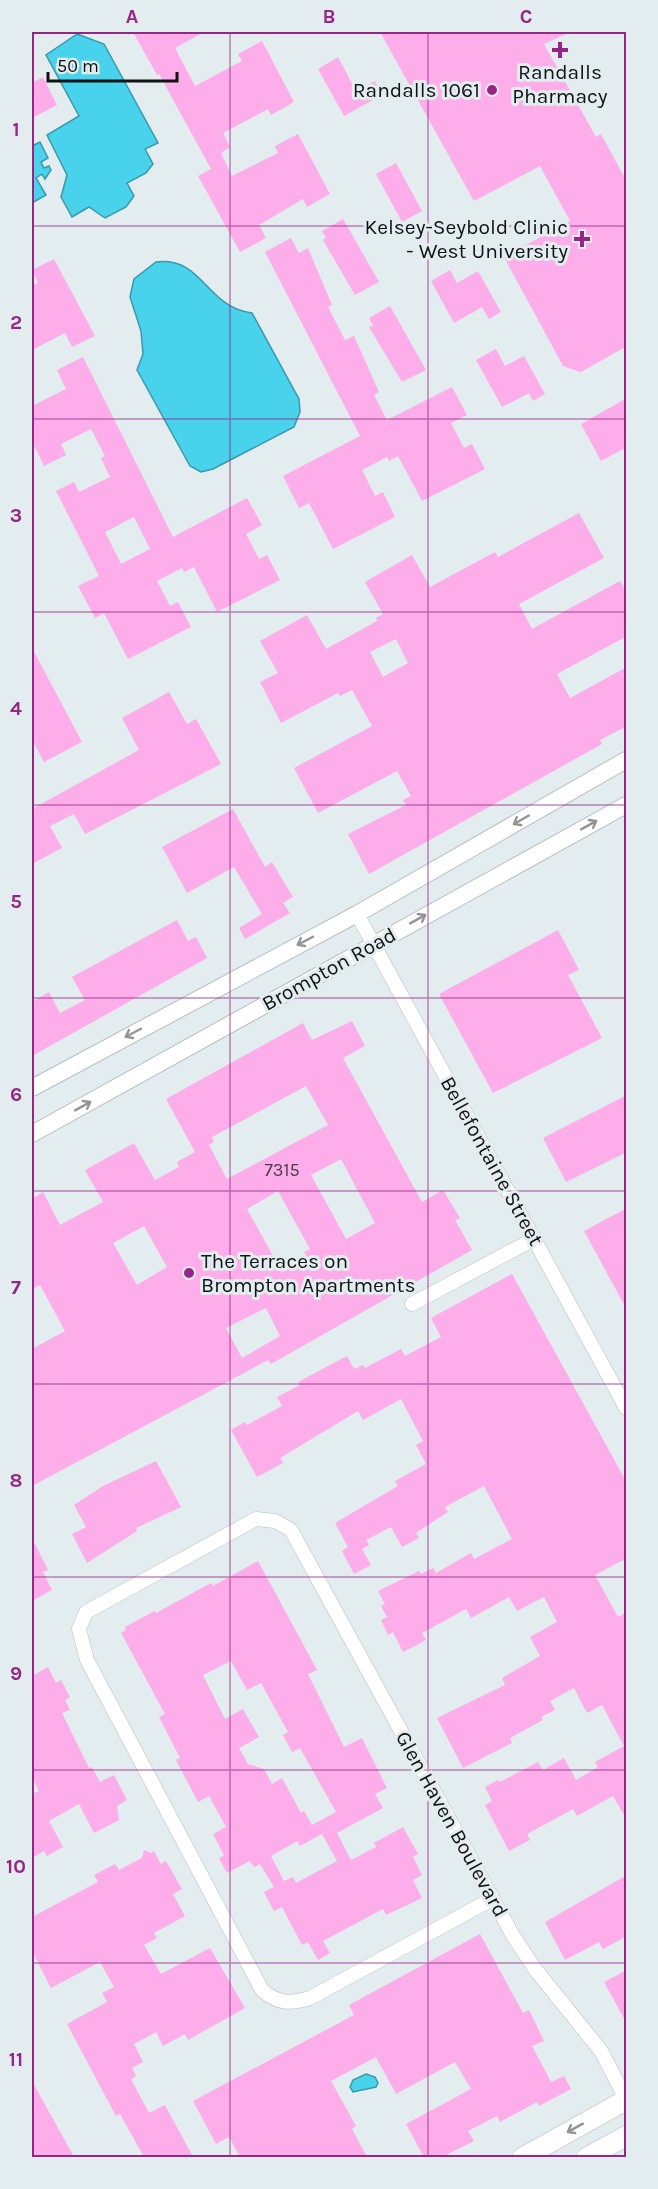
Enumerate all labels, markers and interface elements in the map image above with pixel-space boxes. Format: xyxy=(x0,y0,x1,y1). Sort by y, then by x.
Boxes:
text: A xyxy=(126,5,139,28)
text: B xyxy=(323,5,335,28)
text: C xyxy=(520,5,532,28)
marker: Randalls Pharmacy xyxy=(553,43,567,57)
scale bar xyxy=(48,45,177,83)
text: 50 m xyxy=(57,55,99,77)
place label: Randalls Pharmacy xyxy=(512,60,608,108)
place label: Randalls 1061 xyxy=(353,78,480,102)
marker: Randalls 1061 xyxy=(485,83,499,97)
text: 1 xyxy=(12,118,20,141)
place label: Kelsey-Seybold Clinic - West University xyxy=(364,215,568,263)
marker: Kelsey-Seybold Clinic - West University xyxy=(573,230,591,248)
text: 2 xyxy=(10,311,22,334)
text: 3 xyxy=(10,504,22,527)
text: 4 xyxy=(10,697,22,720)
one-way arrow xyxy=(513,815,530,827)
one-way arrow xyxy=(580,819,597,831)
text: 5 xyxy=(10,890,22,913)
one-way arrow xyxy=(409,913,426,925)
street label: Brompton Road xyxy=(258,922,400,1016)
one-way arrow xyxy=(297,935,314,947)
one-way arrow xyxy=(125,1027,142,1039)
street label: Bellefontaine Street xyxy=(436,1072,548,1250)
text: 6 xyxy=(10,1083,22,1106)
one-way arrow xyxy=(73,1100,91,1111)
house number: 7315 xyxy=(264,1159,300,1181)
place label: The Terraces on Brompton Apartments xyxy=(201,1249,416,1297)
marker: The Terraces on Brompton Apartments xyxy=(182,1266,196,1280)
text: 7 xyxy=(11,1276,21,1299)
text: 8 xyxy=(10,1469,22,1492)
text: 9 xyxy=(10,1662,22,1685)
street label: Glen Haven Boulevard xyxy=(391,1727,513,1921)
text: 10 xyxy=(6,1855,26,1878)
text: 11 xyxy=(9,2048,23,2071)
one-way arrow xyxy=(567,2122,584,2134)

